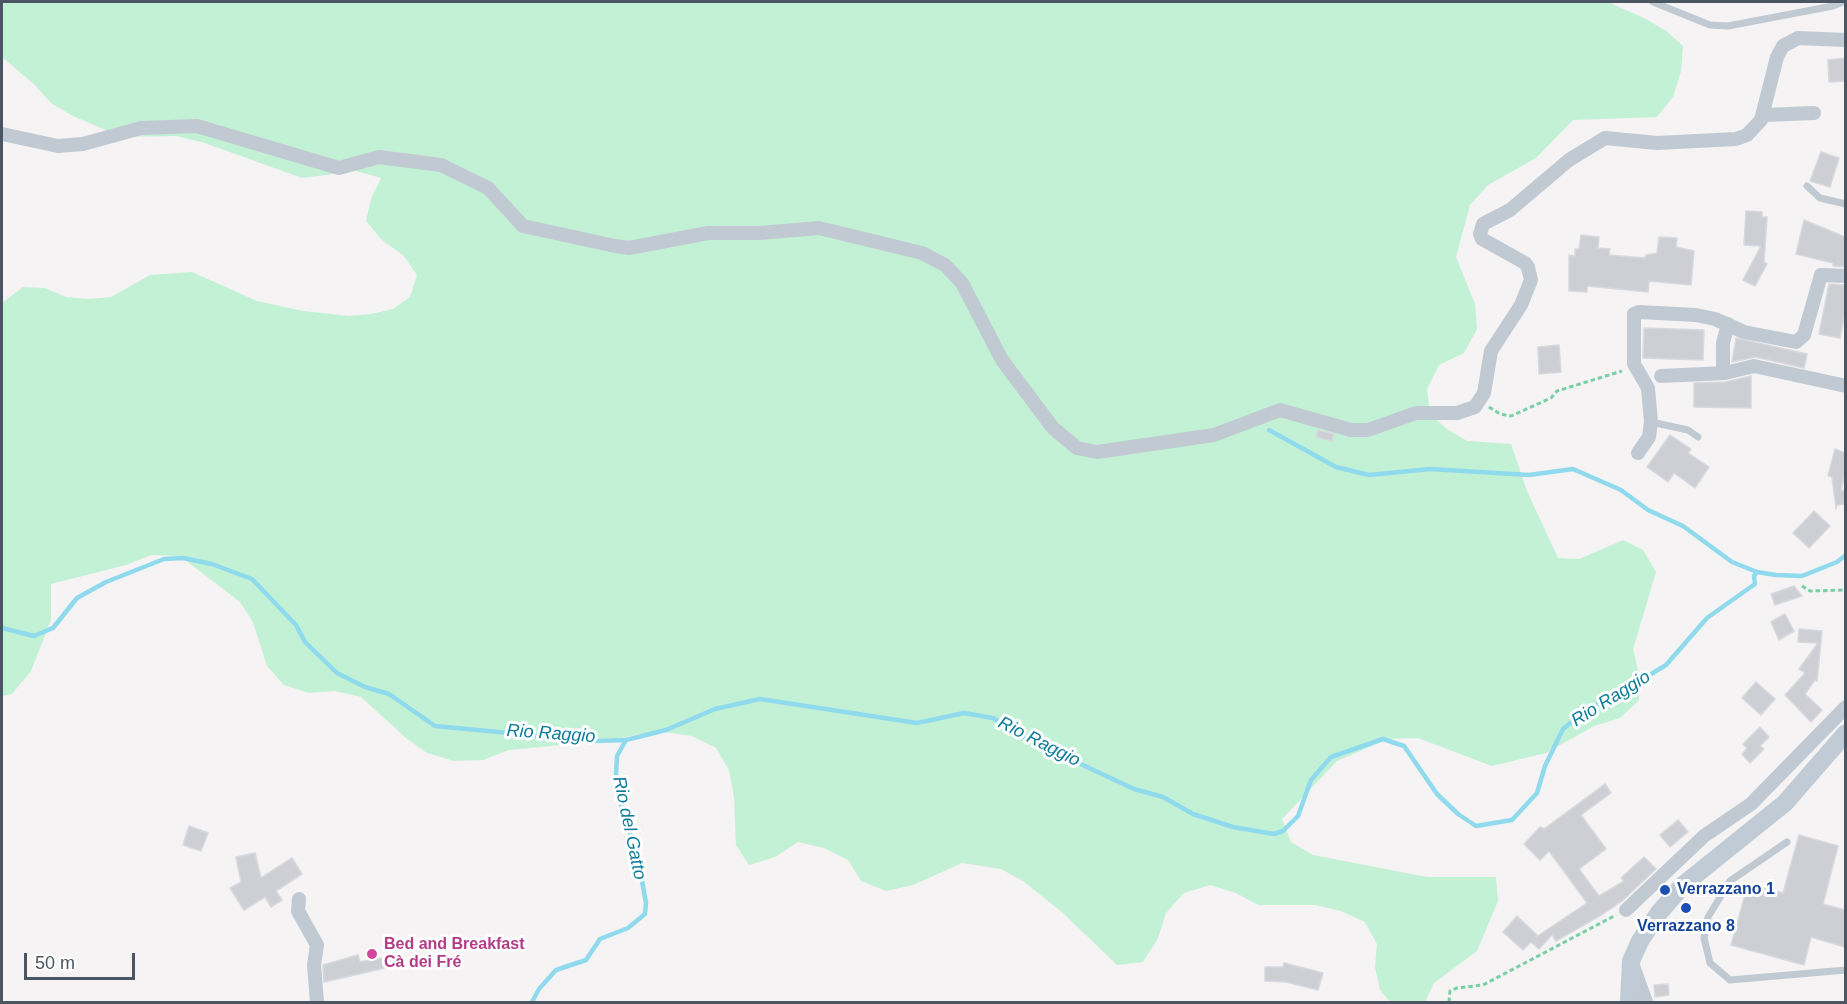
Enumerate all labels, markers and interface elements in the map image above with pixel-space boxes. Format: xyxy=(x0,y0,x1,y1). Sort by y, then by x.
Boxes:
water label: Rio Raggio xyxy=(1568,666,1654,732)
water label: Rio Raggio xyxy=(994,712,1084,772)
water label: Rio Raggio xyxy=(506,720,596,748)
water label: Rio del Gatto xyxy=(608,774,650,882)
place label: Verrazzano 1 xyxy=(1677,880,1775,900)
marker: Verrazzano 1 xyxy=(1658,883,1672,897)
marker: Verrazzano 8 xyxy=(1679,901,1693,915)
place label: Verrazzano 8 xyxy=(1637,917,1735,937)
place label: Bed and Breakfast Cà dei Fré xyxy=(384,935,524,973)
scale bar xyxy=(27,941,138,979)
marker: Bed and Breakfast Cà dei Fré xyxy=(365,947,379,961)
text: 50 m xyxy=(35,953,75,973)

